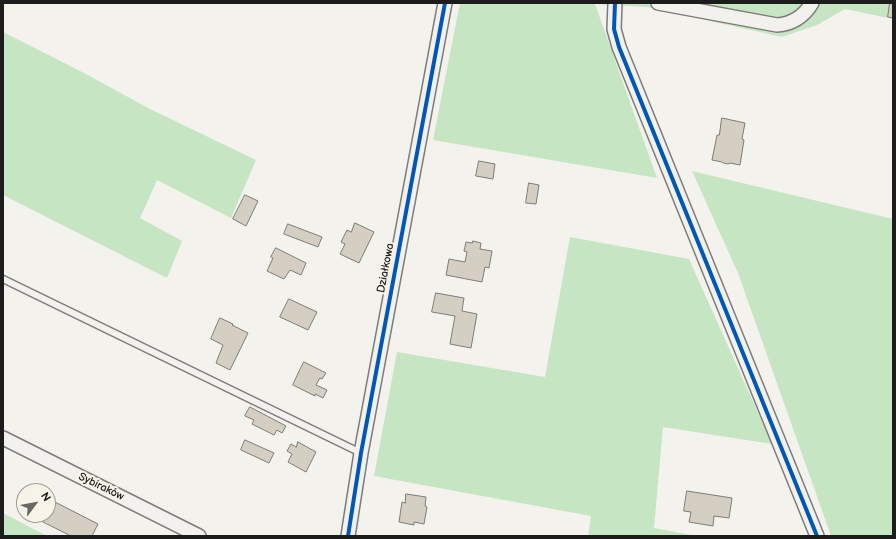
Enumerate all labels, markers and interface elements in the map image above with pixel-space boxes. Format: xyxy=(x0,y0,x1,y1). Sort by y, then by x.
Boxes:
street label: Działkowa xyxy=(375,242,397,294)
street label: Sybiraków xyxy=(76,470,126,504)
north arrow xyxy=(16,483,56,523)
text: N xyxy=(38,490,53,504)

